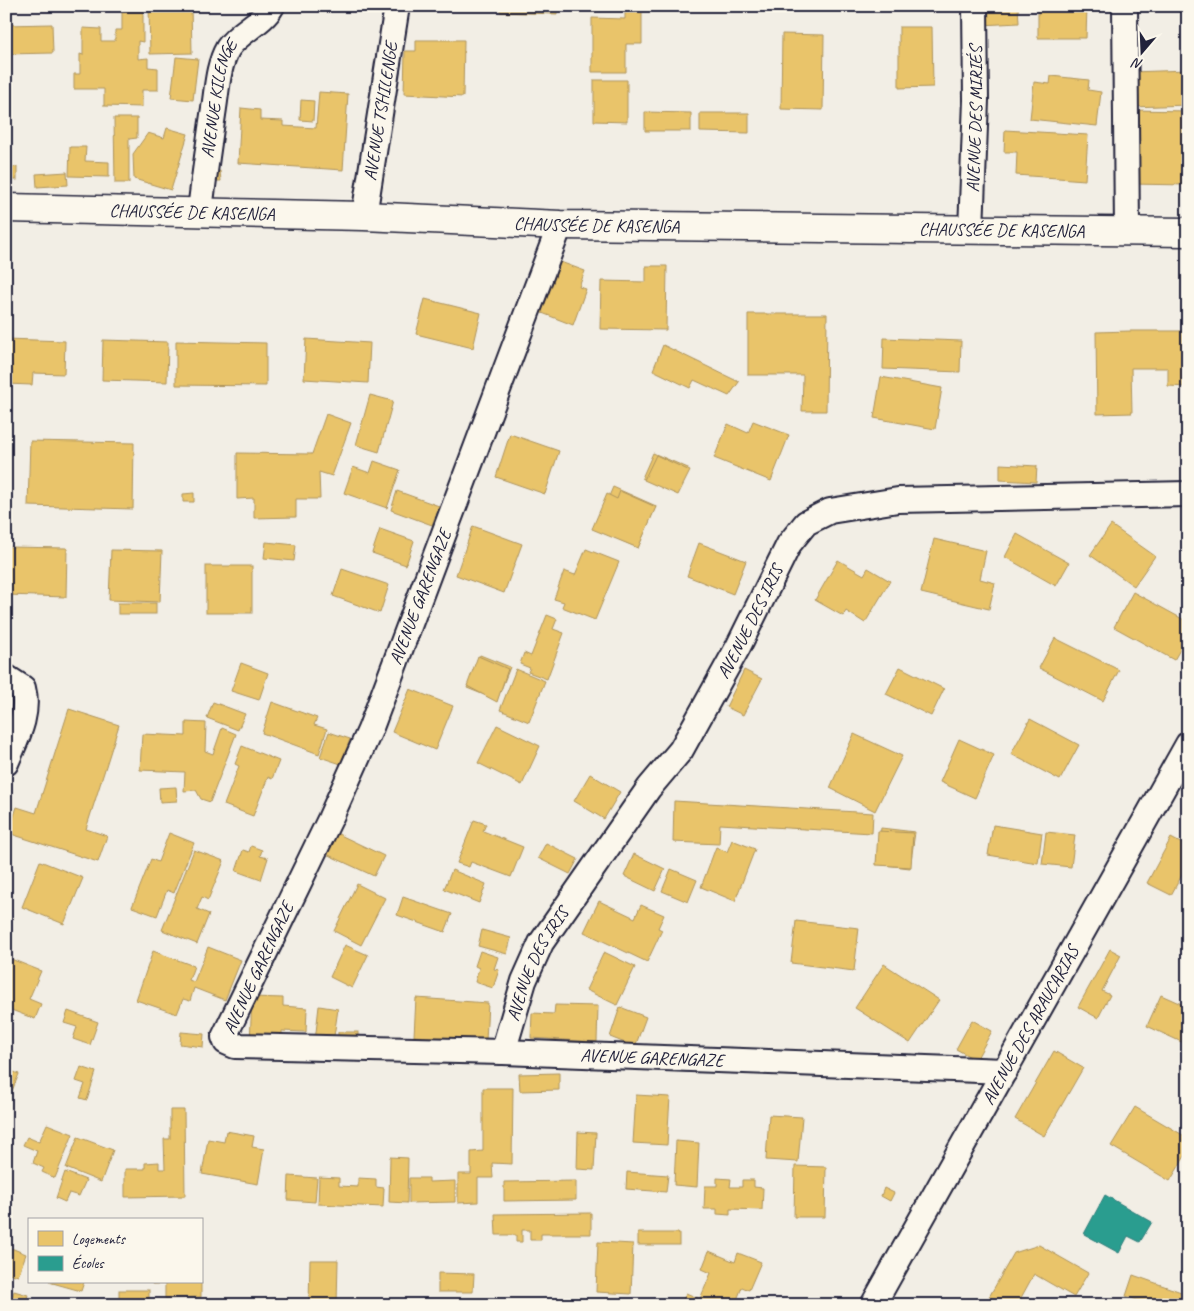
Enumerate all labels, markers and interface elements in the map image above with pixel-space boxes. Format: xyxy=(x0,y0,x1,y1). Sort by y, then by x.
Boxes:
north arrow xyxy=(1116,28,1166,78)
street label: AVENUE KILENGE xyxy=(196,33,243,159)
street label: AVENUE TSHILENGE xyxy=(359,38,403,182)
street label: AVENUE DES MIRIÉS xyxy=(961,42,987,193)
text: N xyxy=(1129,54,1145,73)
street label: CHAUSSÉE DE KASENGA xyxy=(109,199,276,225)
street label: CHAUSSÉE DE KASENGA xyxy=(514,212,680,237)
street label: CHAUSSÉE DE KASENGA xyxy=(919,218,1085,242)
street label: AVENUE GARENGAZE xyxy=(384,524,457,668)
street label: AVENUE DES IRIS xyxy=(712,559,789,682)
street label: AVENUE GARENGAZE xyxy=(218,897,299,1037)
street label: AVENUE DES IRIS xyxy=(502,900,576,1024)
street label: AVENUE DES ARAUCARIAS xyxy=(977,940,1085,1108)
street label: AVENUE GARENGAZE xyxy=(580,1044,726,1071)
legend xyxy=(28,1218,202,1284)
text: Logements xyxy=(72,1230,127,1249)
text: Écoles xyxy=(72,1254,105,1273)

